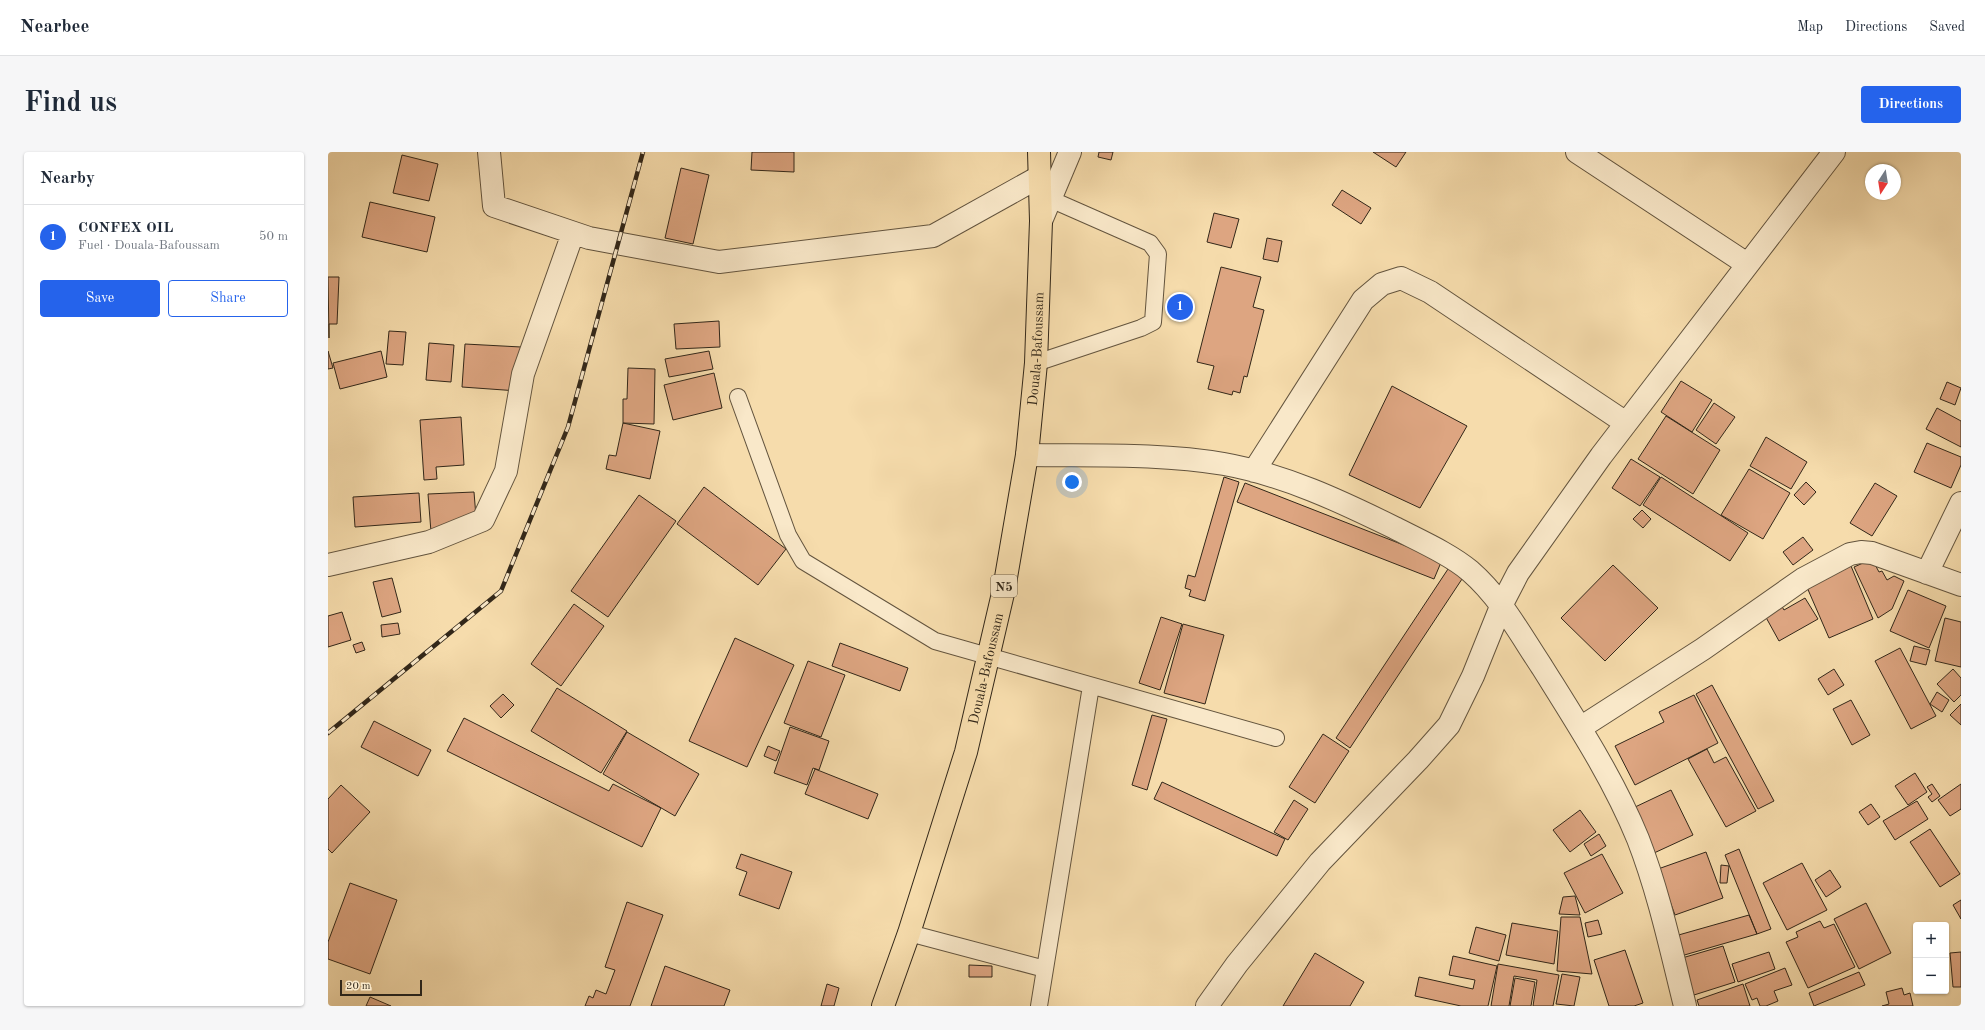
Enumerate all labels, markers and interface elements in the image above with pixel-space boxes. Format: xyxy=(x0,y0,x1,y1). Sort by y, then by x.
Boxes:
text: Nearbee xyxy=(20,18,89,37)
text: Map xyxy=(1797,20,1823,34)
text: Directions xyxy=(1845,20,1907,34)
text: Saved xyxy=(1929,20,1965,34)
button: Directions xyxy=(1861,86,1961,123)
text: Find us xyxy=(24,90,117,118)
north arrow xyxy=(1865,164,1901,200)
text: Nearby xyxy=(40,170,95,187)
text: CONFEX OIL xyxy=(78,221,173,236)
text: 1 xyxy=(49,230,57,243)
text: 50 m xyxy=(259,230,288,243)
text: Fuel · Douala-Bafoussam xyxy=(78,239,220,252)
button: Save xyxy=(40,280,160,317)
button: Share xyxy=(168,280,288,317)
street label: Douala-Bafoussam xyxy=(1026,292,1046,407)
pin: 1 xyxy=(1167,292,1193,322)
your location xyxy=(1062,472,1082,492)
road number: N5 xyxy=(991,575,1017,597)
street label: Douala-Bafoussam xyxy=(967,612,1006,726)
map controls xyxy=(1913,922,1949,994)
button: + xyxy=(1913,922,1949,958)
button: − xyxy=(1913,958,1949,994)
scale bar xyxy=(340,978,422,997)
text: 20 m xyxy=(346,981,371,992)

